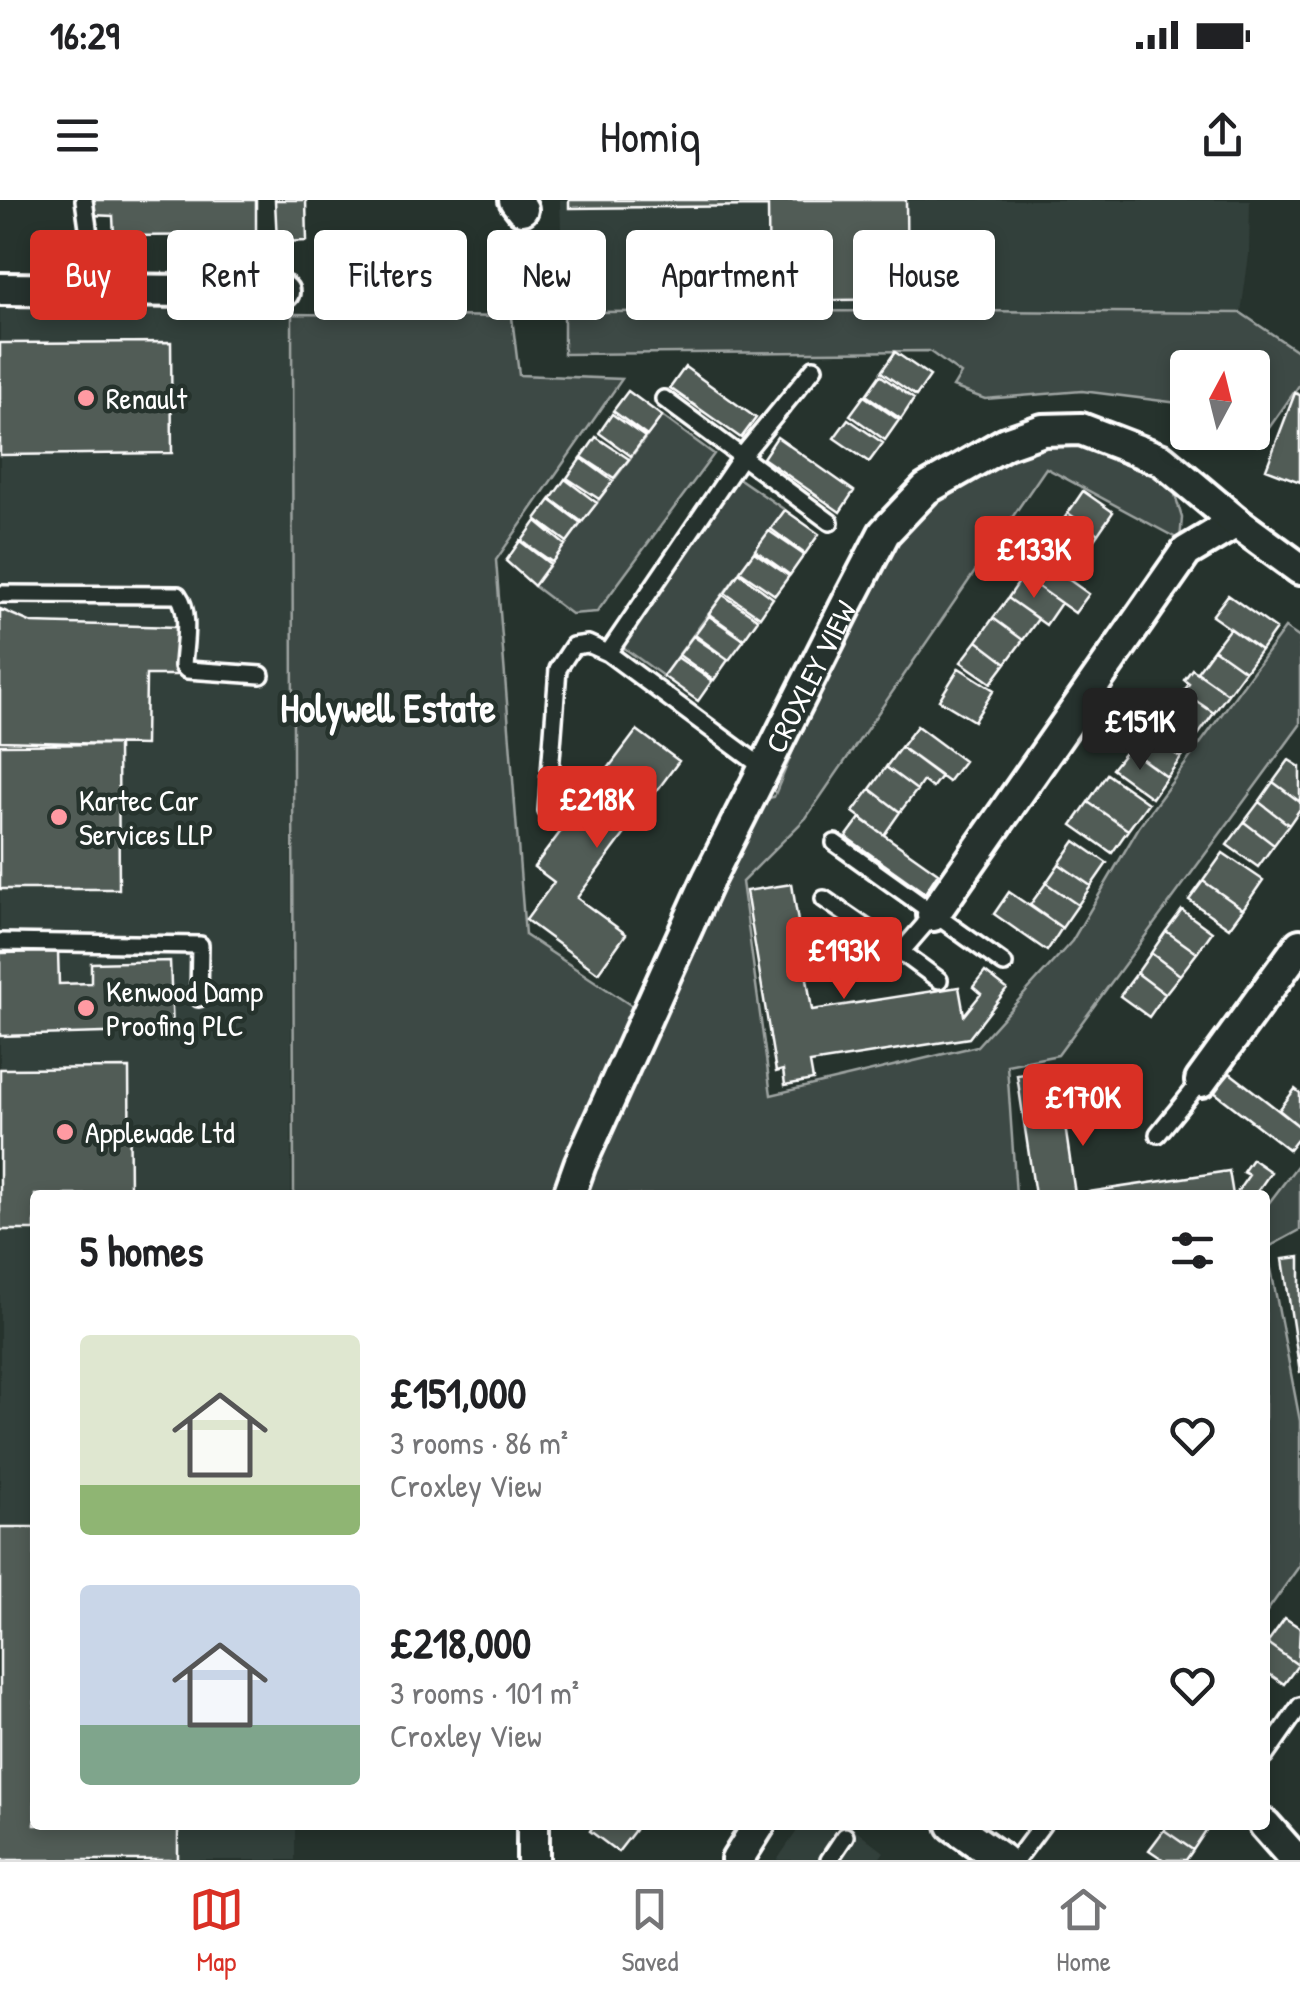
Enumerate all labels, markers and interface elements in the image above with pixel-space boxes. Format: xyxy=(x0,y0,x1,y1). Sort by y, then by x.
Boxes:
text: 16:29 xyxy=(50,9,120,61)
text: Homiq xyxy=(600,105,700,166)
icon: menu xyxy=(50,108,105,163)
icon: share xyxy=(1195,108,1250,163)
chip: Buy xyxy=(30,230,147,320)
chip: Rent xyxy=(167,230,294,320)
chip: Filters xyxy=(314,230,467,320)
chip: New xyxy=(487,230,606,320)
chip: Apartment xyxy=(626,230,833,320)
chip: House xyxy=(853,230,995,320)
north arrow xyxy=(1170,350,1270,450)
map controls xyxy=(1170,350,1270,450)
place label: Renault xyxy=(106,378,188,418)
marker: Renault xyxy=(75,387,97,409)
pin: £133K xyxy=(964,516,1104,601)
text: £133K xyxy=(997,527,1071,570)
street label: CROXLEY VIEW xyxy=(755,594,866,759)
district label: Holywell Estate xyxy=(280,680,496,736)
pin: £151K xyxy=(1070,688,1210,773)
text: £151K xyxy=(1104,699,1176,742)
pin: £218K xyxy=(527,766,667,851)
text: £218K xyxy=(560,777,634,820)
place label: Kartec Car Services LLP xyxy=(79,780,214,854)
marker: Kartec Car Services LLP xyxy=(48,806,70,828)
pin: £193K xyxy=(774,917,914,1002)
text: £193K xyxy=(808,928,880,971)
place label: Kenwood Damp Proofing PLC xyxy=(106,971,263,1045)
marker: Kenwood Damp Proofing PLC xyxy=(75,997,97,1019)
pin: £170K xyxy=(1013,1064,1153,1149)
text: £170K xyxy=(1045,1075,1121,1118)
place label: Applewade Ltd xyxy=(85,1112,235,1152)
marker: Applewade Ltd xyxy=(54,1121,76,1143)
text: 5 homes xyxy=(80,1222,203,1279)
icon: filters xyxy=(1165,1223,1220,1278)
text: £151,000 xyxy=(390,1364,526,1421)
icon: home xyxy=(160,1375,280,1495)
icon: heart xyxy=(1165,1408,1220,1463)
text: 3 rooms · 86 m² xyxy=(390,1421,568,1464)
text: Croxley View xyxy=(390,1464,542,1507)
text: £218,000 xyxy=(390,1614,531,1671)
icon: home xyxy=(160,1625,280,1745)
icon: heart xyxy=(1165,1658,1220,1713)
text: 3 rooms · 101 m² xyxy=(390,1671,579,1714)
text: Croxley View xyxy=(390,1714,542,1757)
tab: Map xyxy=(189,1882,244,1980)
tab: Saved xyxy=(621,1882,679,1980)
tab: Home xyxy=(1056,1882,1111,1980)

